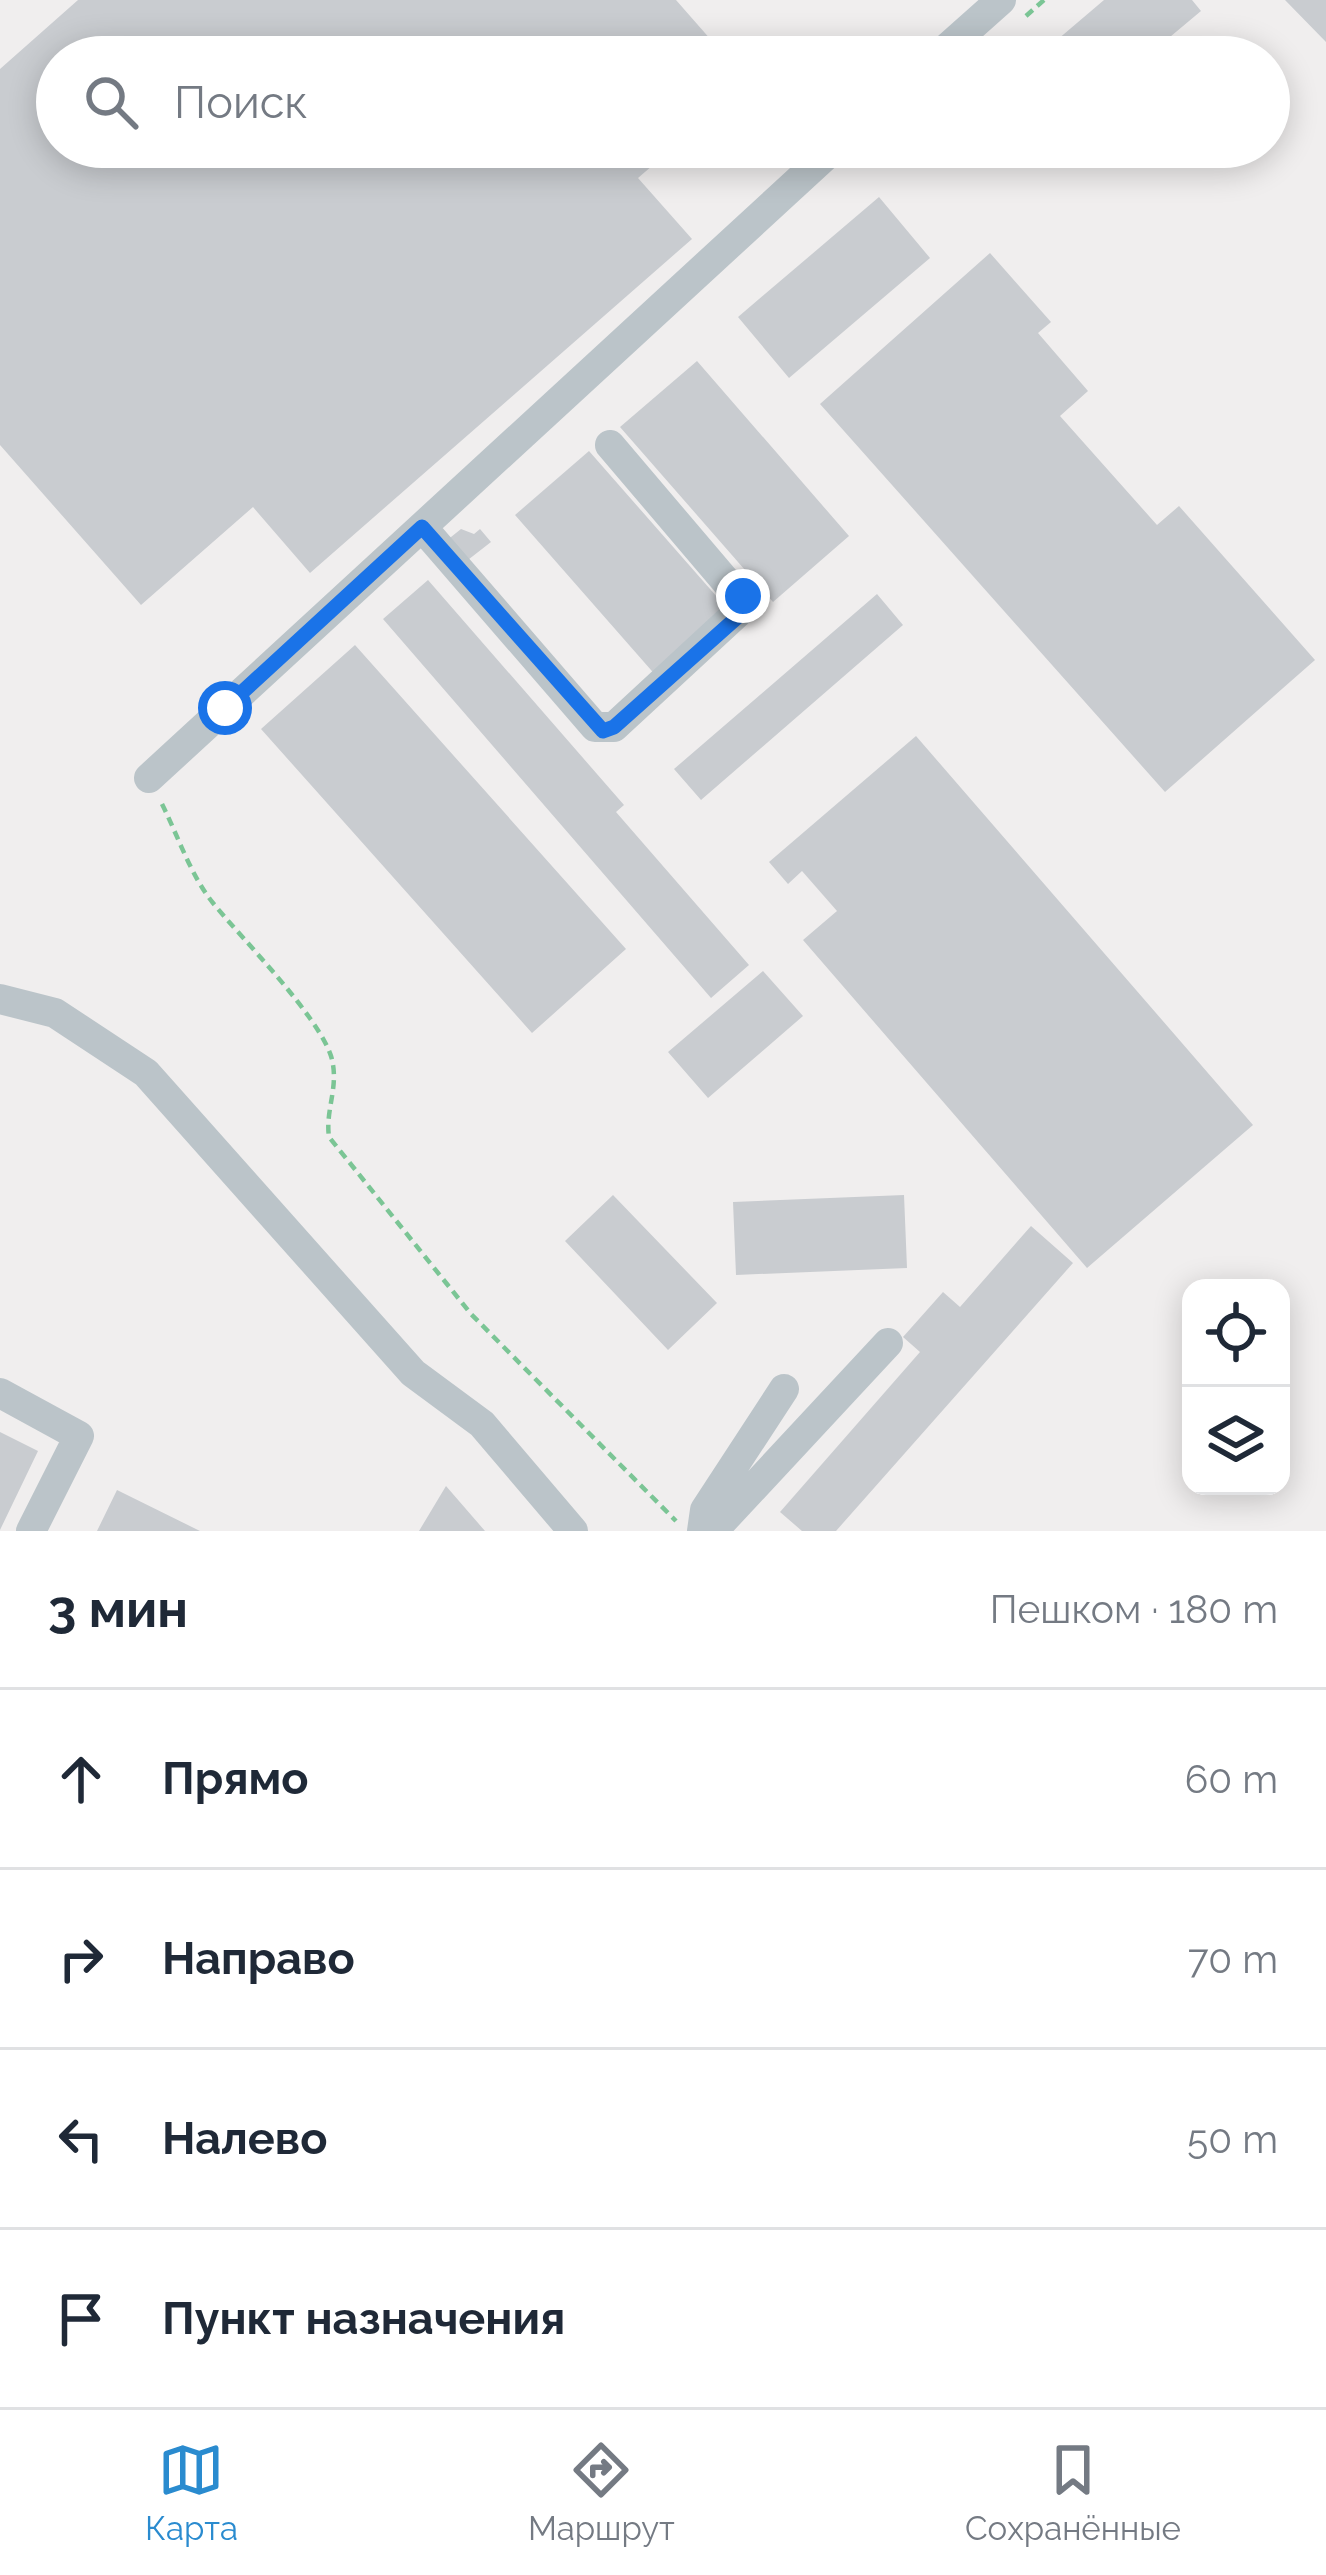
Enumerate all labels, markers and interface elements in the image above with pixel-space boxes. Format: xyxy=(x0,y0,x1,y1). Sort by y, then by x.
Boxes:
search box xyxy=(36,36,1290,168)
icon: search xyxy=(78,69,144,135)
text: Поиск xyxy=(174,76,308,129)
route end xyxy=(716,569,770,623)
route start xyxy=(198,681,252,735)
map controls xyxy=(1182,1279,1290,1495)
button: locate xyxy=(1182,1279,1290,1387)
button: layers xyxy=(1182,1387,1290,1495)
text: 3 мин xyxy=(48,1579,188,1639)
text: Пешком · 180 m xyxy=(990,1586,1278,1632)
icon: ahead xyxy=(48,1746,114,1812)
text: Прямо xyxy=(162,1752,309,1805)
text: 60 m xyxy=(1185,1756,1278,1802)
icon: right xyxy=(48,1926,114,1992)
text: Направо xyxy=(162,1932,355,1985)
text: 70 m xyxy=(1188,1936,1278,1982)
icon: left xyxy=(48,2106,114,2172)
text: Налево xyxy=(162,2112,328,2165)
text: 50 m xyxy=(1187,2116,1278,2162)
icon: arrive xyxy=(48,2286,114,2352)
text: Пункт назначения xyxy=(162,2292,565,2345)
tab: Карта xyxy=(145,2437,238,2548)
tab: Маршрут xyxy=(528,2437,675,2548)
tab: Сохранённые xyxy=(965,2437,1181,2548)

